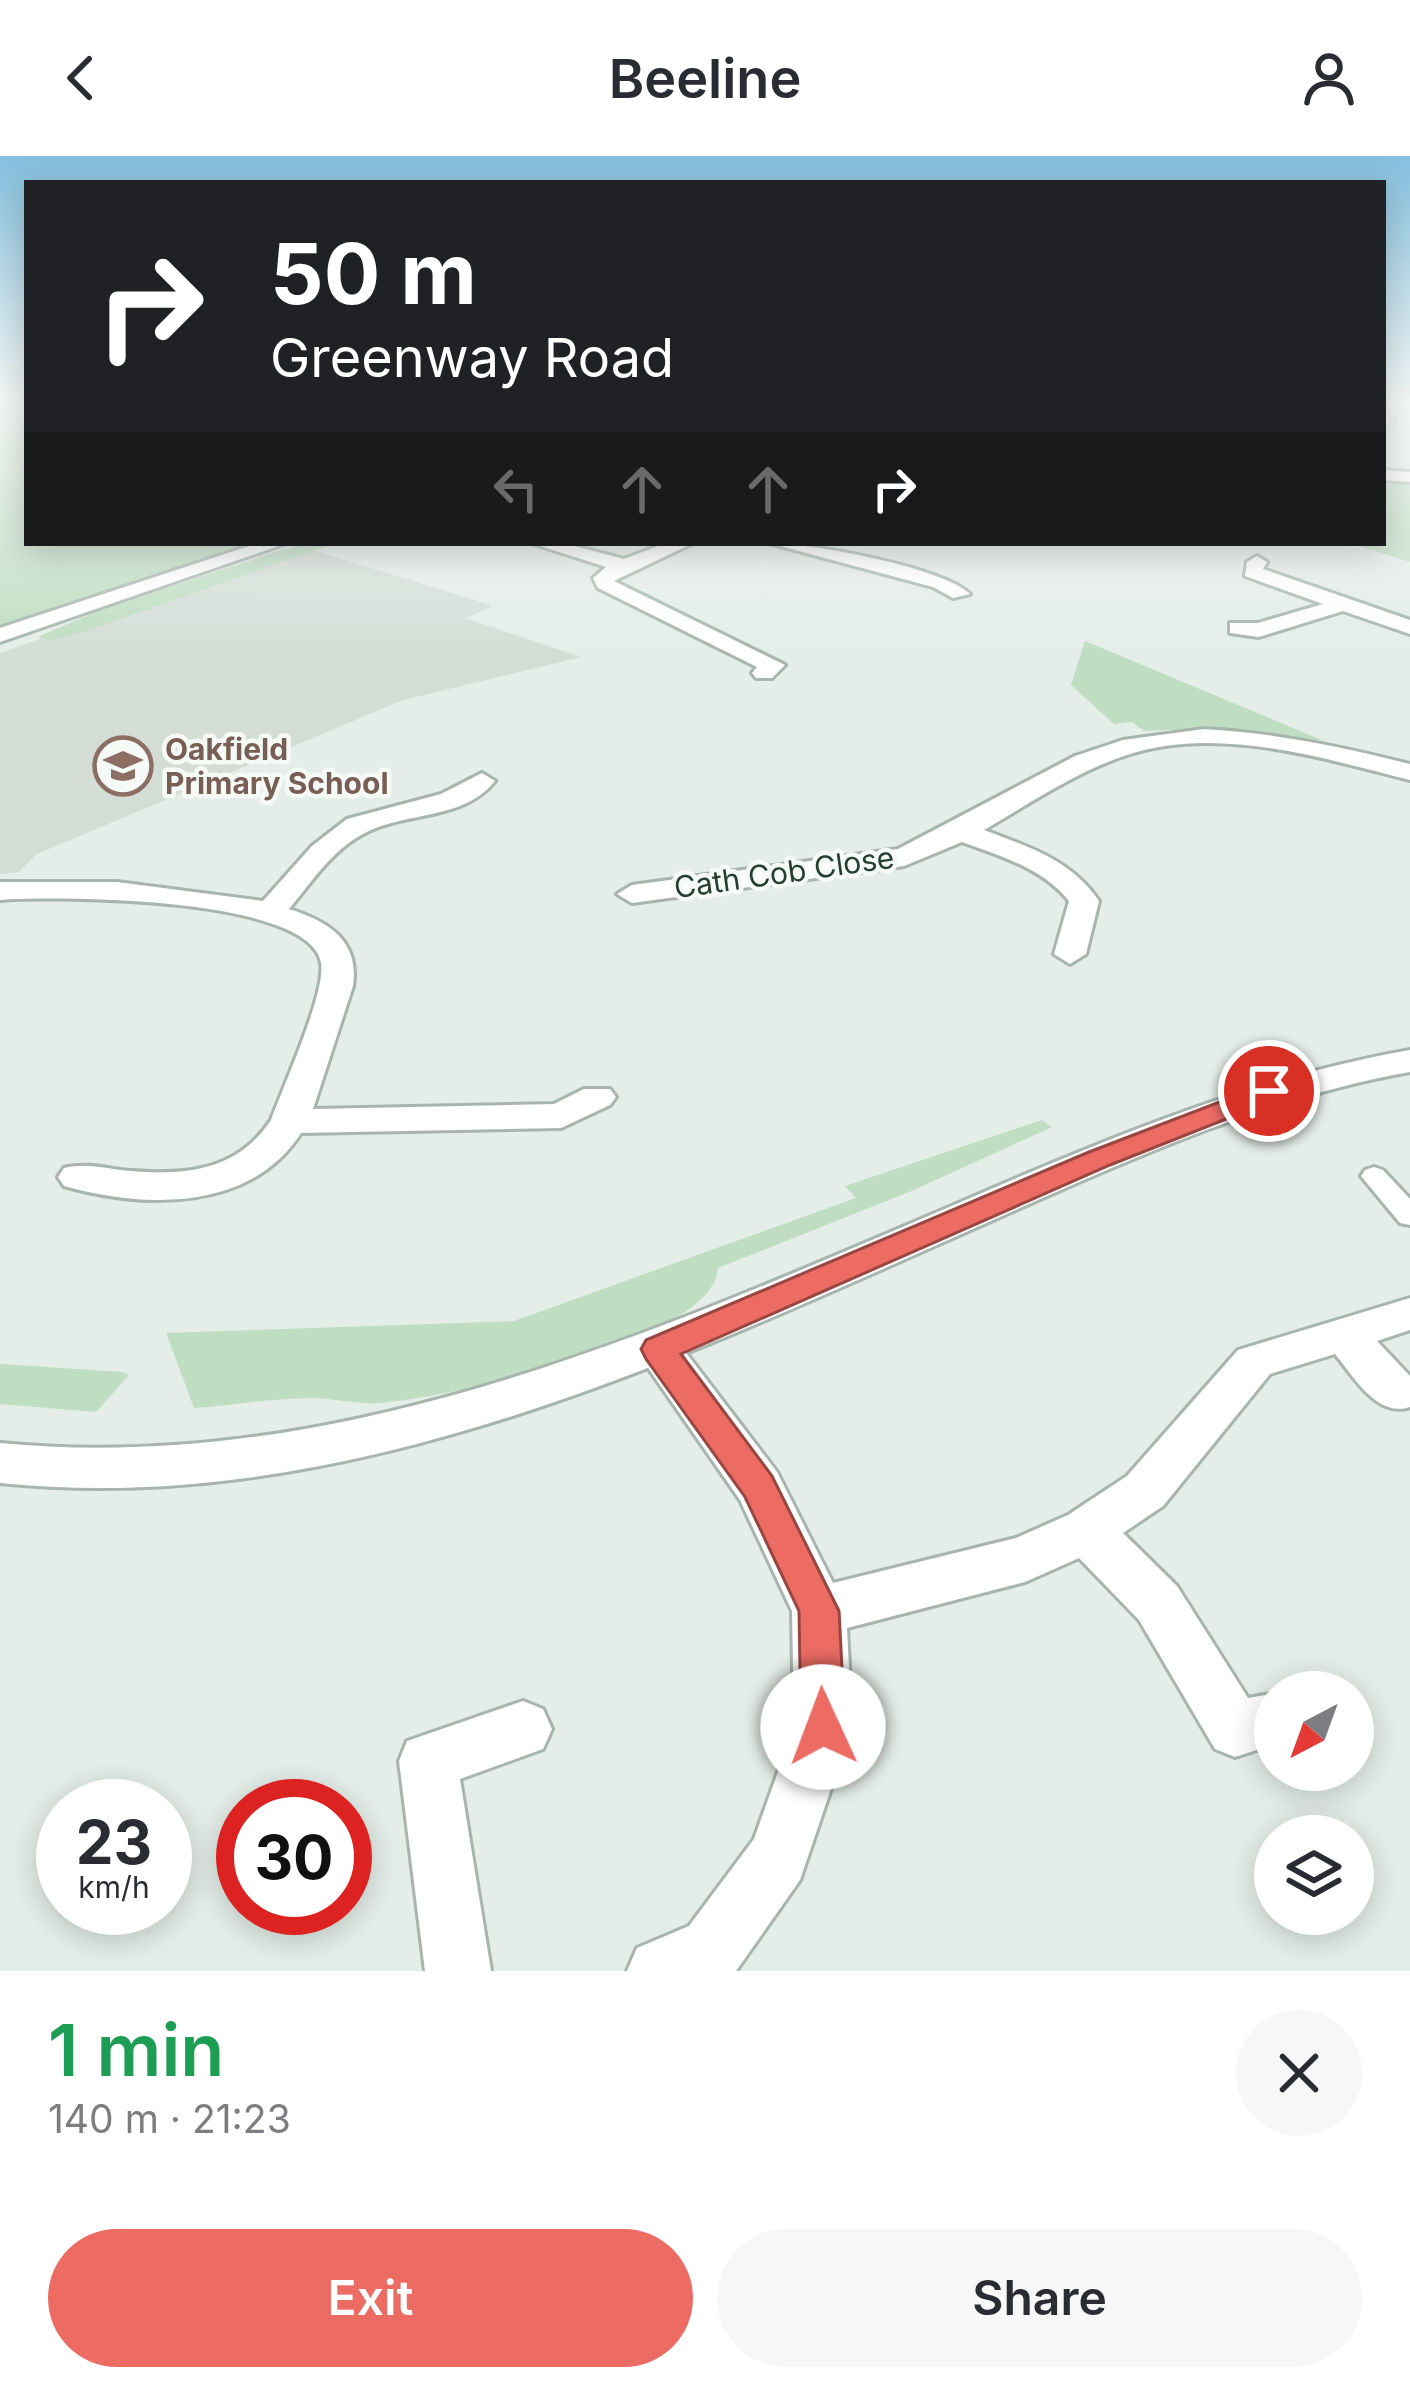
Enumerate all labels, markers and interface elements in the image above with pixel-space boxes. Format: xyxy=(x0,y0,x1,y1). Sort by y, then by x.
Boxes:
icon: back xyxy=(48,45,114,111)
icon: person xyxy=(1296,45,1362,111)
text: Beeline xyxy=(609,46,801,111)
text: 50 m xyxy=(270,223,477,324)
icon: right xyxy=(72,228,228,384)
text: Greenway Road xyxy=(270,325,674,390)
icon: left xyxy=(483,456,549,522)
icon: ahead xyxy=(609,456,675,522)
icon: ahead xyxy=(735,456,801,522)
icon: right xyxy=(861,456,927,522)
place label: Oakfield Primary School xyxy=(165,731,389,801)
school or university icon: Oakfield Primary School xyxy=(92,735,154,797)
street label: Cath Cob Close xyxy=(672,839,896,905)
pin xyxy=(1218,1040,1320,1142)
icon: arrive xyxy=(1236,1058,1302,1124)
position arrow xyxy=(760,1664,886,1790)
north arrow xyxy=(1254,1671,1374,1791)
map controls xyxy=(1254,1671,1374,1935)
speed limit sign: 30 xyxy=(216,1779,372,1935)
text: 23 xyxy=(76,1806,152,1878)
button: layers xyxy=(1254,1815,1374,1935)
text: km/h xyxy=(78,1869,150,1905)
text: 1 min xyxy=(48,2006,224,2093)
button: close xyxy=(1236,2010,1362,2136)
text: 140 m · 21:23 xyxy=(48,2095,291,2142)
button: Exit xyxy=(48,2229,693,2367)
button: Share xyxy=(717,2229,1362,2367)

